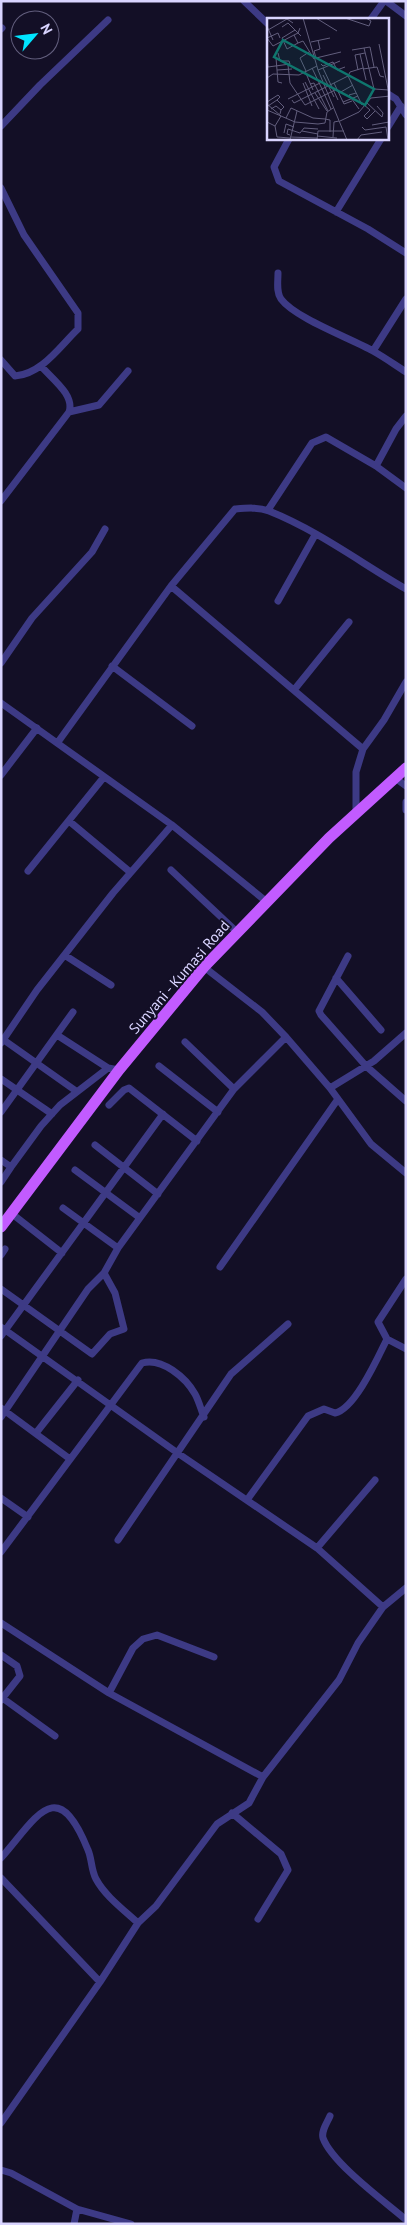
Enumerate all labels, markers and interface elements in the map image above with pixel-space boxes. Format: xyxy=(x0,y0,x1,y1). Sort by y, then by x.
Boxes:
north arrow xyxy=(10,10,60,60)
inset map xyxy=(267,18,390,140)
text: N xyxy=(36,21,57,37)
street label: Sunyani - Kumasi Road xyxy=(124,916,234,1038)

